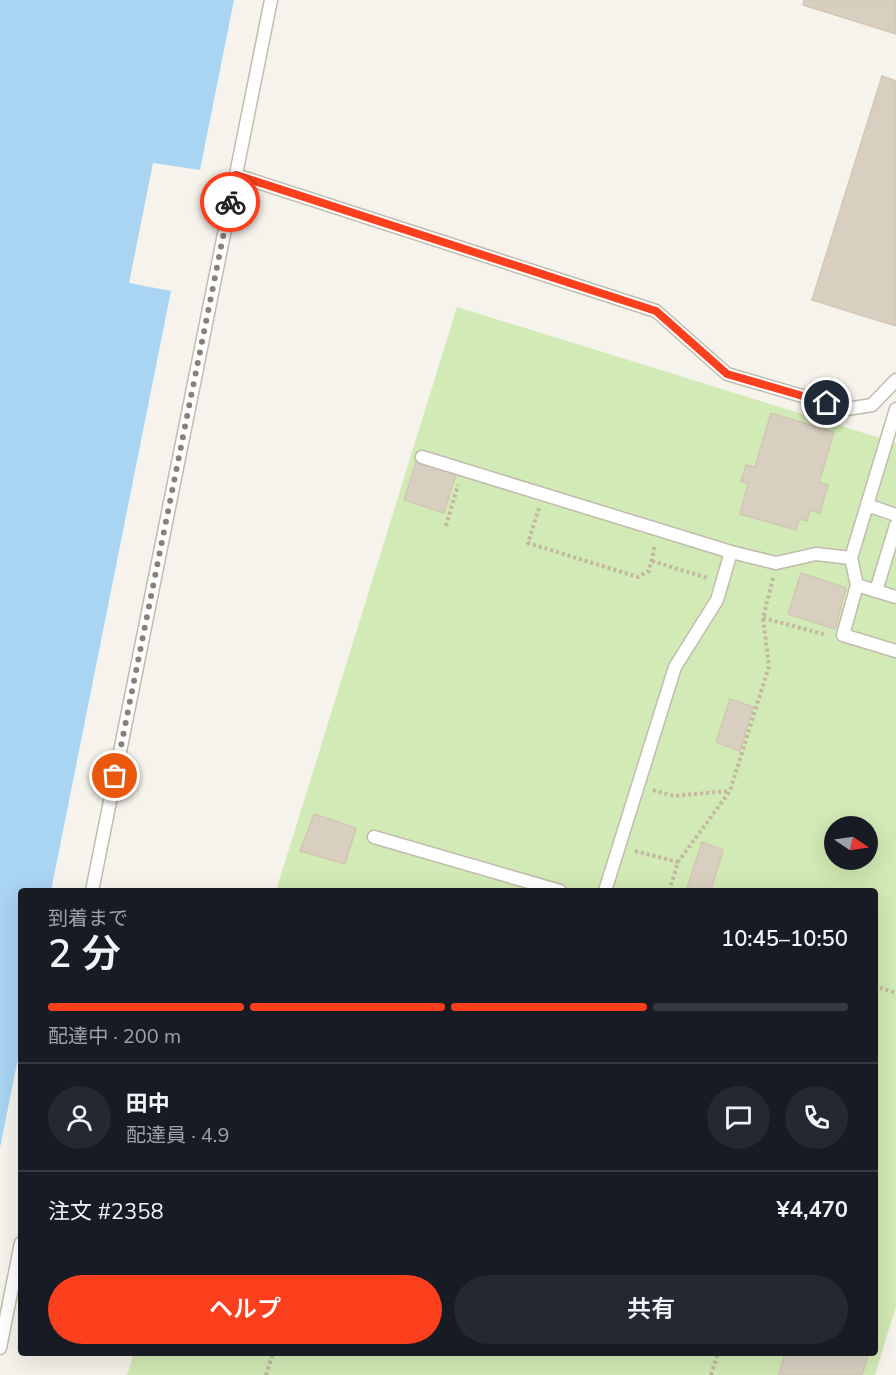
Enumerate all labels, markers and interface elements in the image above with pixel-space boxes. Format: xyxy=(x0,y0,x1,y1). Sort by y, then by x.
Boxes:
courier xyxy=(200,172,260,232)
icon: bike xyxy=(214,186,247,219)
pin xyxy=(801,377,852,428)
icon: home xyxy=(810,386,843,419)
pin xyxy=(89,750,140,801)
icon: bag xyxy=(98,759,131,792)
north arrow xyxy=(824,816,878,870)
map controls xyxy=(824,816,878,870)
text: 到着まで xyxy=(48,905,128,932)
text: 10:45–10:50 xyxy=(721,924,848,954)
text: 2 分 xyxy=(48,928,121,981)
text: 配達中 · 200 m xyxy=(48,1023,181,1050)
button: person xyxy=(48,1086,111,1149)
button: chat xyxy=(707,1086,770,1149)
button: phone xyxy=(785,1086,848,1149)
text: 田中 xyxy=(126,1089,170,1119)
text: 配達員 · 4.9 xyxy=(126,1122,229,1149)
text: ¥4,470 xyxy=(777,1195,848,1225)
text: 注文 #2358 xyxy=(48,1197,164,1227)
button: ヘルプ xyxy=(48,1275,442,1344)
button: 共有 xyxy=(454,1275,848,1344)

